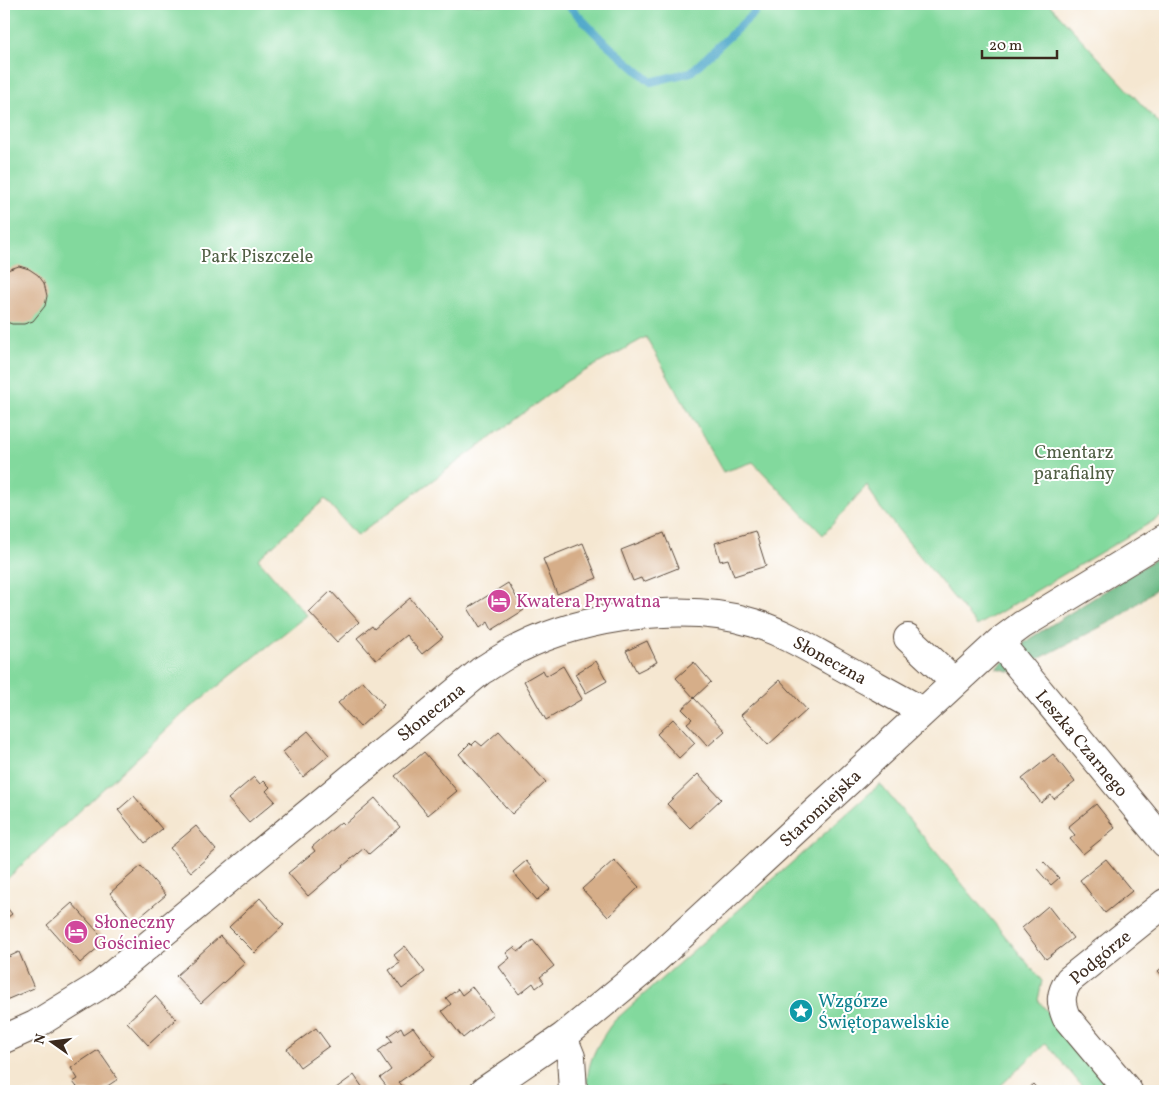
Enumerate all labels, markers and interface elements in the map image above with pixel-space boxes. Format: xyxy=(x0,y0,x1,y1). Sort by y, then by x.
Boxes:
scale bar xyxy=(982,28,1056,60)
text: 20 m xyxy=(989,36,1022,57)
park label: Park Piszczele xyxy=(201,245,313,270)
park label: Cmentarz parafialny xyxy=(1033,441,1115,487)
hotel icon: Kwatera Prywatna xyxy=(486,588,512,614)
place label: Kwatera Prywatna xyxy=(516,590,661,615)
street label: Słoneczna xyxy=(788,631,871,692)
street label: Słoneczna xyxy=(393,678,471,748)
street label: Leszka Czarnego xyxy=(1029,685,1133,803)
street label: Staromiejska xyxy=(775,765,868,854)
place label: Słoneczny Gościniec xyxy=(94,911,175,957)
hotel icon: Słoneczny Gościniec xyxy=(63,919,89,945)
street label: Podgórze xyxy=(1065,925,1137,991)
place label: Wzgórze Świętopawelskie xyxy=(818,990,949,1036)
place icon: Wzgórze Świętopawelskie xyxy=(788,998,814,1024)
north arrow xyxy=(28,1018,78,1068)
text: N xyxy=(30,1032,51,1046)

